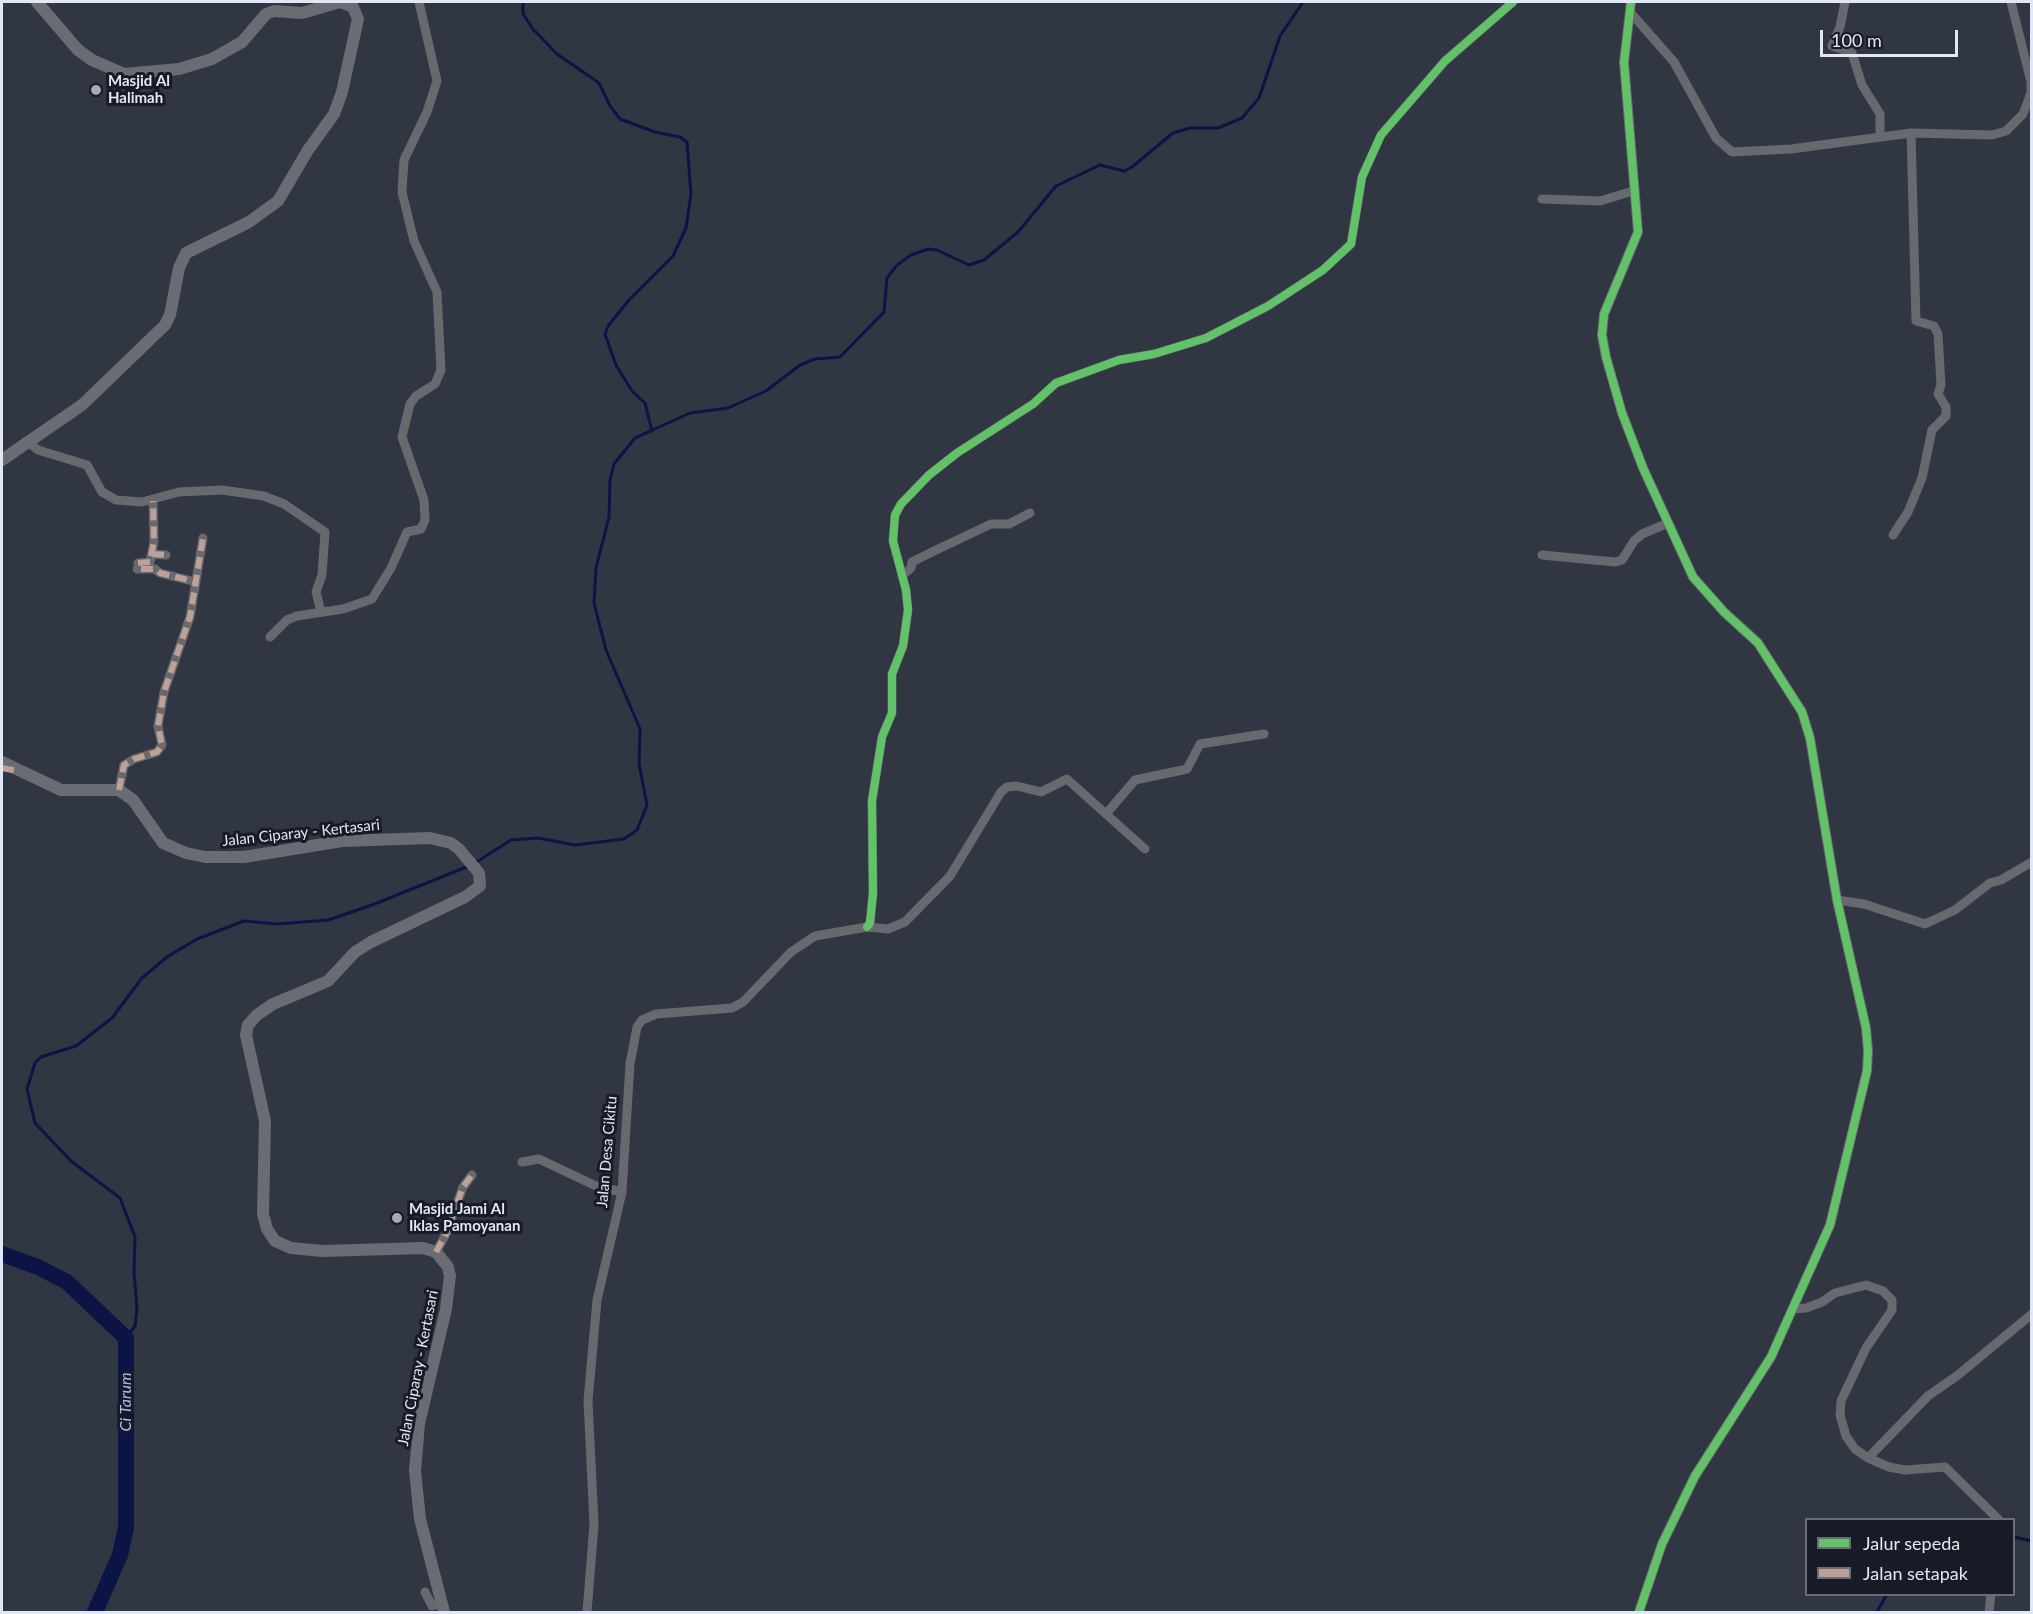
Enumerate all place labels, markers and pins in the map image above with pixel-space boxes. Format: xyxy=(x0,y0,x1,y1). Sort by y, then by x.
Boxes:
place label: Masjid Al Halimah xyxy=(108,72,170,107)
marker: Masjid Al Halimah xyxy=(89,83,103,97)
place label: Masjid Jami Al Iklas Pamoyanan xyxy=(409,1200,520,1235)
marker: Masjid Jami Al Iklas Pamoyanan xyxy=(390,1211,404,1225)

